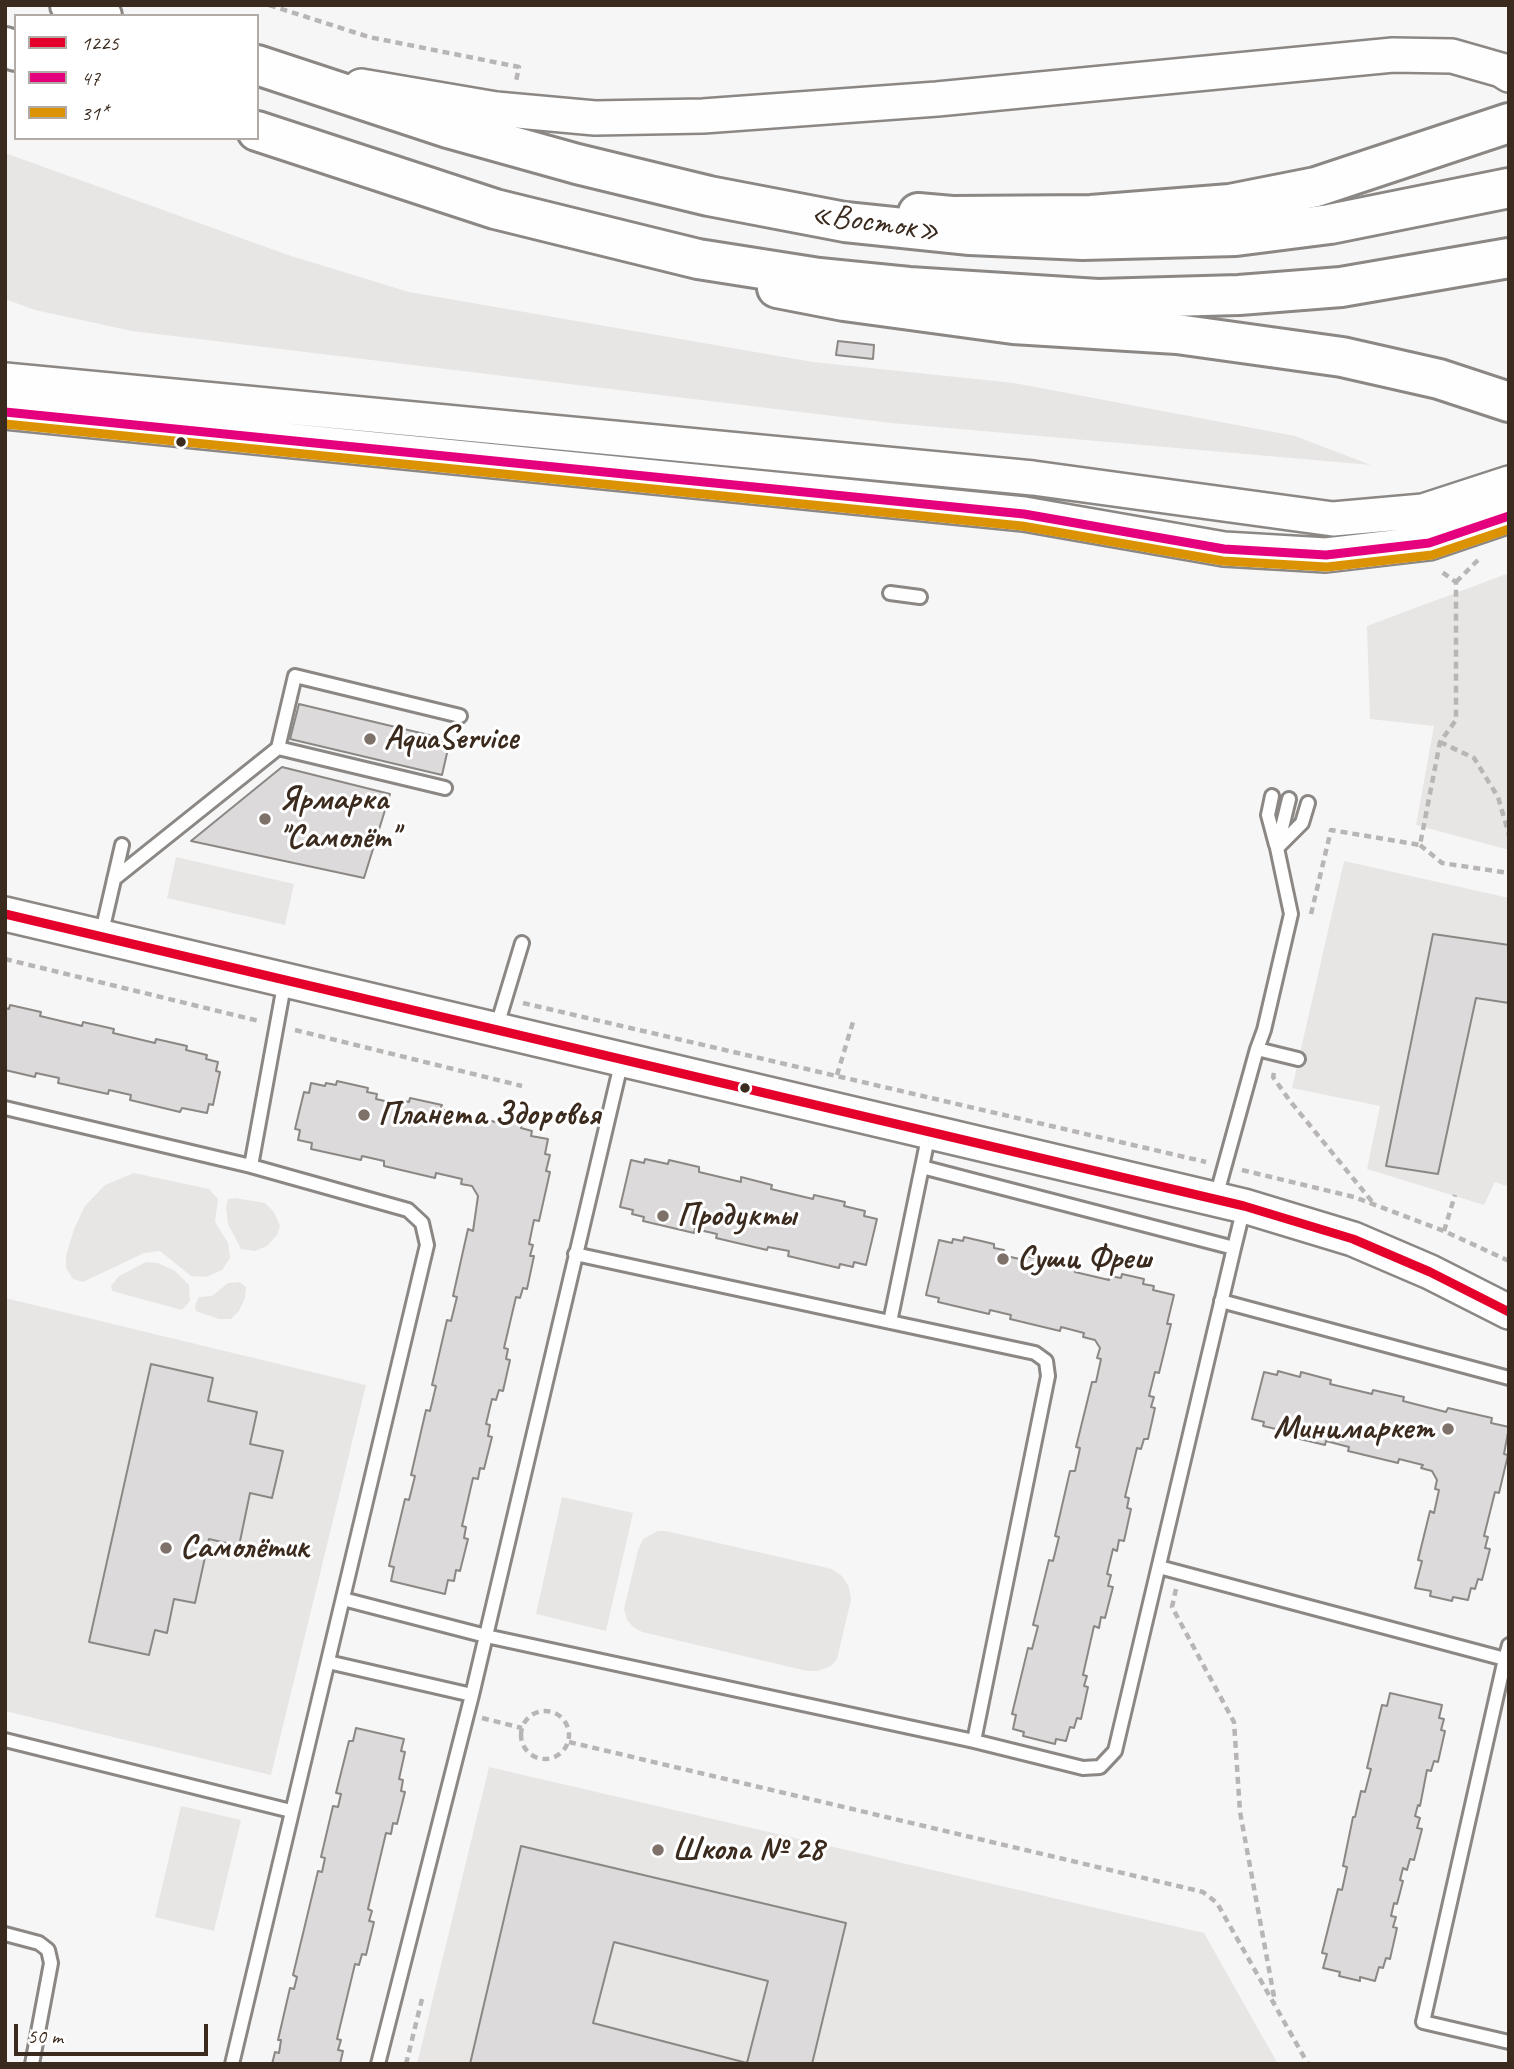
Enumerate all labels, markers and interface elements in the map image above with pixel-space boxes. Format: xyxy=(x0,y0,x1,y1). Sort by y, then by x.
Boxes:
legend xyxy=(14,14,259,140)
text: 1225 xyxy=(81,30,119,56)
text: 47 xyxy=(81,65,100,91)
text: 31* xyxy=(81,100,108,126)
street label: «Восток» xyxy=(808,194,942,252)
unlabelled marker xyxy=(174,435,188,449)
place label: AquaService xyxy=(384,719,518,759)
marker: AquaService xyxy=(362,731,378,747)
place label: Ярмарка "Самолёт" xyxy=(279,780,398,858)
marker: Ярмарка "Самолёт" xyxy=(257,811,273,827)
unlabelled marker xyxy=(738,1081,752,1095)
place label: Планета Здоровья xyxy=(378,1095,600,1135)
marker: Планета Здоровья xyxy=(356,1107,372,1123)
place label: Продукты xyxy=(677,1196,796,1236)
marker: Продукты xyxy=(655,1208,671,1224)
place label: Суши Фреш xyxy=(1017,1239,1152,1279)
marker: Суши Фреш xyxy=(995,1251,1011,1267)
place label: Минимаркет xyxy=(1273,1409,1434,1449)
marker: Минимаркет xyxy=(1440,1421,1456,1437)
place label: Самолётик xyxy=(180,1528,309,1568)
marker: Самолётик xyxy=(158,1540,174,1556)
place label: Школа № 28 xyxy=(672,1830,824,1870)
marker: Школа № 28 xyxy=(650,1842,666,1858)
scale bar xyxy=(18,2010,212,2054)
text: 50 m xyxy=(27,2023,63,2049)

